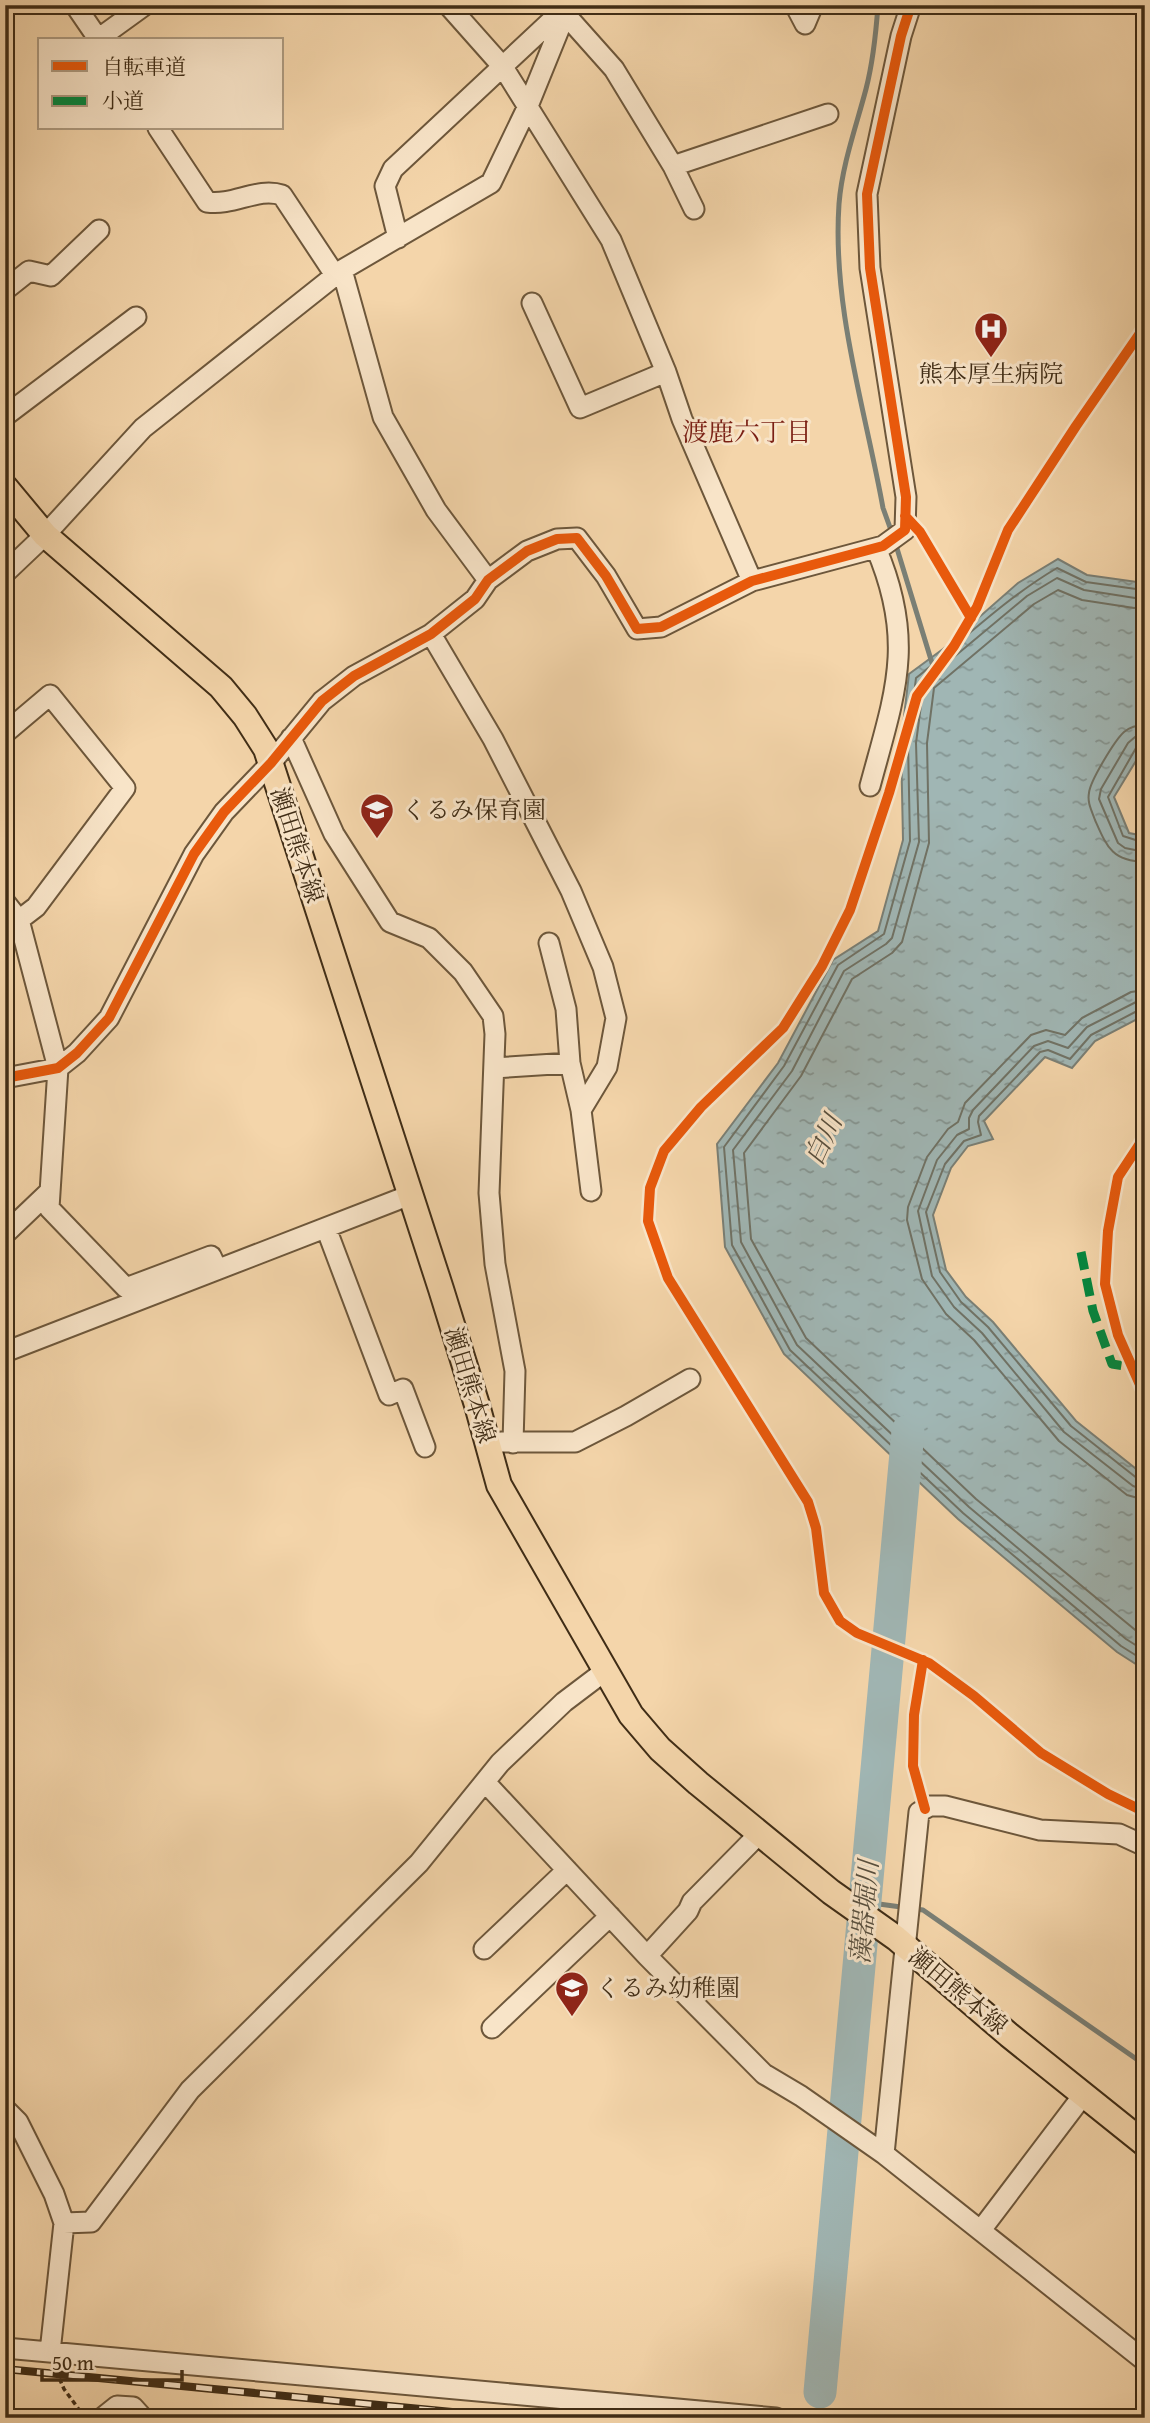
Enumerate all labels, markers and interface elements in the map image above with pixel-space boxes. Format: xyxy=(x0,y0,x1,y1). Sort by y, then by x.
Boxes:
legend xyxy=(38,38,284,130)
text: 自転車道 xyxy=(102,51,186,82)
text: 小道 xyxy=(102,85,144,116)
hospital icon: 熊本厚生病院 xyxy=(972,310,1010,359)
place label: 熊本厚生病院 xyxy=(919,356,1063,391)
district label: 渡鹿六丁目 xyxy=(682,412,812,451)
street label: 瀬田熊本線 xyxy=(262,782,333,907)
school or university icon: くるみ保育園 xyxy=(358,791,396,840)
place label: くるみ保育園 xyxy=(402,792,546,827)
water label: 白川 xyxy=(794,1105,852,1172)
street label: 瀬田熊本線 xyxy=(436,1322,505,1447)
water label: 藻器堀川 xyxy=(840,1855,888,1965)
street label: 瀬田熊本線 xyxy=(901,1939,1016,2043)
school or university icon: くるみ幼稚園 xyxy=(553,1969,591,2018)
place label: くるみ幼稚園 xyxy=(596,1970,740,2005)
scale bar xyxy=(42,2339,182,2383)
text: 50 m xyxy=(52,2347,94,2378)

